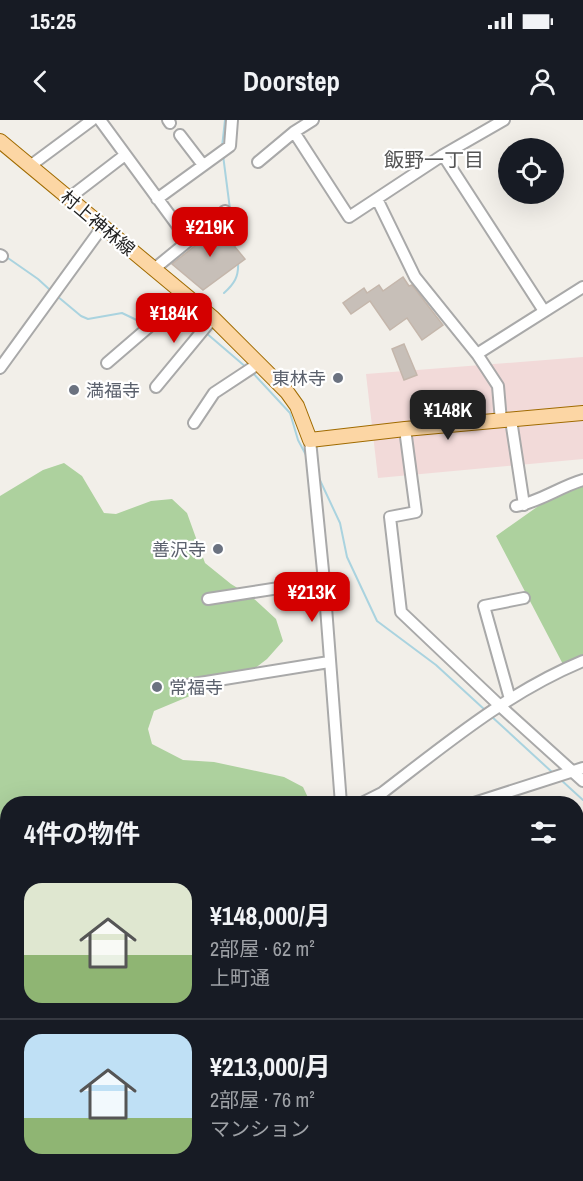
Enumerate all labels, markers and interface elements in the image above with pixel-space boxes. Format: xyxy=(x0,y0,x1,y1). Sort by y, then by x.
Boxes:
text: 15:25 xyxy=(30,6,76,36)
text: Doorstep xyxy=(243,63,340,99)
icon: back xyxy=(24,65,57,98)
icon: person xyxy=(526,65,559,98)
map controls xyxy=(498,138,564,204)
button: locate xyxy=(498,138,564,204)
district label: 飯野一丁目 xyxy=(384,146,484,173)
street label: 村上神林線 xyxy=(55,184,141,262)
pin: ¥219K xyxy=(168,207,252,258)
text: ¥219K xyxy=(186,213,234,240)
pin: ¥184K xyxy=(132,293,216,344)
text: ¥184K xyxy=(150,299,198,326)
place label: 東林寺 xyxy=(272,366,326,391)
marker: 東林寺 xyxy=(331,371,345,385)
place label: 満福寺 xyxy=(86,378,140,403)
marker: 満福寺 xyxy=(67,383,81,397)
pin: ¥148K xyxy=(406,390,490,441)
text: ¥148K xyxy=(424,396,472,423)
place label: 善沢寺 xyxy=(152,537,206,562)
marker: 善沢寺 xyxy=(211,542,225,556)
pin: ¥213K xyxy=(270,572,354,623)
text: ¥213K xyxy=(288,578,336,605)
place label: 常福寺 xyxy=(169,675,223,700)
marker: 常福寺 xyxy=(150,680,164,694)
text: 4件の物件 xyxy=(24,816,140,851)
icon: filters xyxy=(527,816,560,849)
text: ¥148,000/月 xyxy=(210,898,331,933)
icon: home xyxy=(72,907,144,979)
text: 2部屋 · 62 m² xyxy=(210,935,315,962)
text: 上町通 xyxy=(210,964,270,991)
text: ¥213,000/月 xyxy=(210,1049,331,1084)
icon: home xyxy=(72,1058,144,1130)
text: 2部屋 · 76 m² xyxy=(210,1086,315,1113)
text: マンション xyxy=(210,1115,310,1142)

